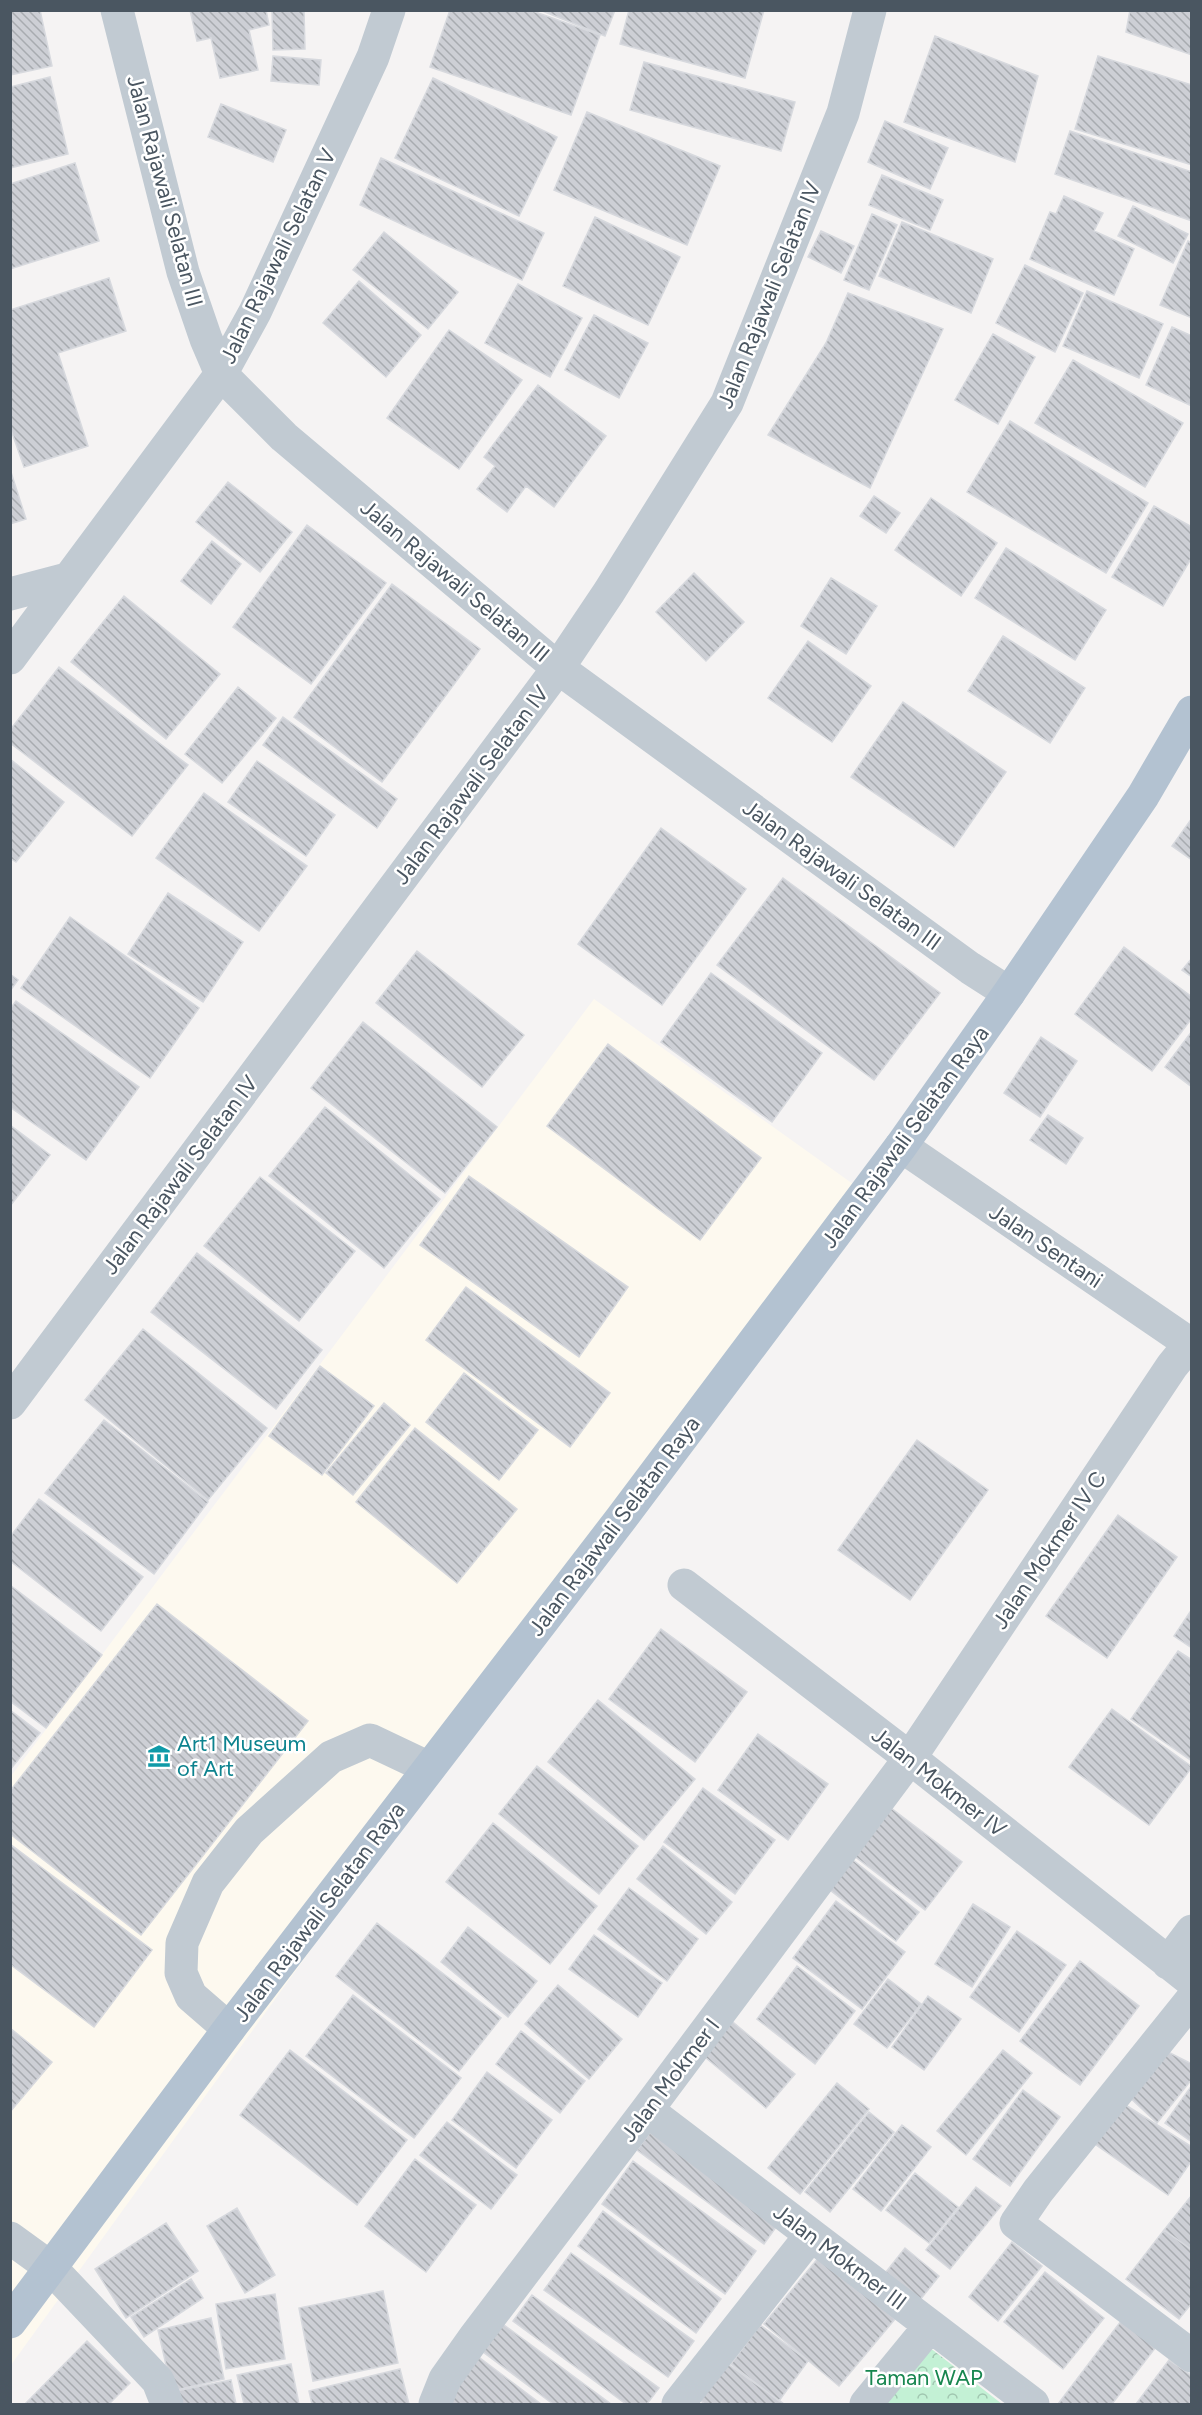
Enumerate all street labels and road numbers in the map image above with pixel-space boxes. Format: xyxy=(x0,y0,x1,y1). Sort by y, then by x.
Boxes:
street label: Jalan Rajawali Selatan III xyxy=(121,72,209,310)
street label: Jalan Rajawali Selatan V xyxy=(214,143,342,368)
street label: Jalan Rajawali Selatan IV xyxy=(711,177,827,412)
street label: Jalan Rajawali Selatan III xyxy=(355,494,555,668)
street label: Jalan Rajawali Selatan IV xyxy=(387,680,555,890)
street label: Jalan Rajawali Selatan III xyxy=(738,794,946,956)
street label: Jalan Rajawali Selatan Raya xyxy=(815,1021,995,1253)
street label: Jalan Rajawali Selatan IV xyxy=(96,1070,264,1280)
street label: Jalan Sentani xyxy=(984,1198,1108,1294)
street label: Jalan Rajawali Selatan Raya xyxy=(523,1411,705,1641)
street label: Jalan Mokmer IV C xyxy=(986,1466,1112,1634)
street label: Jalan Mokmer IV xyxy=(866,1721,1012,1843)
street label: Jalan Rajawali Selatan Raya xyxy=(228,1797,410,2027)
street label: Jalan Mokmer I xyxy=(615,2013,725,2147)
street label: Jalan Mokmer III xyxy=(768,2198,912,2316)

